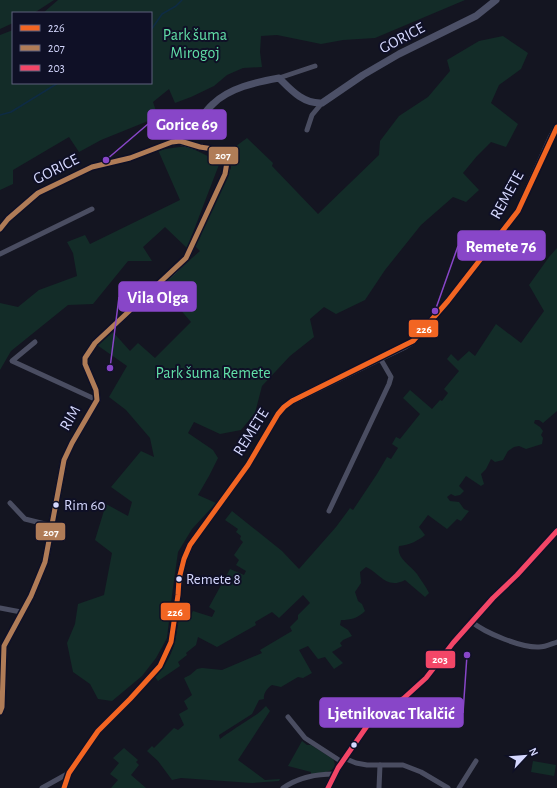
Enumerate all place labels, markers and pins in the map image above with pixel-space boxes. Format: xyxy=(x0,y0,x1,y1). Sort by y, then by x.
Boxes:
callout: Gorice 69 xyxy=(148,110,226,139)
callout: Remete 76 xyxy=(458,231,545,260)
callout: Vila Olga xyxy=(119,282,196,311)
place label: Rim 60 xyxy=(64,498,105,513)
marker: Rim 60 xyxy=(51,500,61,510)
place label: Remete 8 xyxy=(186,572,241,587)
marker: Remete 8 xyxy=(174,574,184,584)
callout: Ljetnikovac Tkalčić xyxy=(320,698,463,727)
unlabelled marker xyxy=(349,740,359,750)

